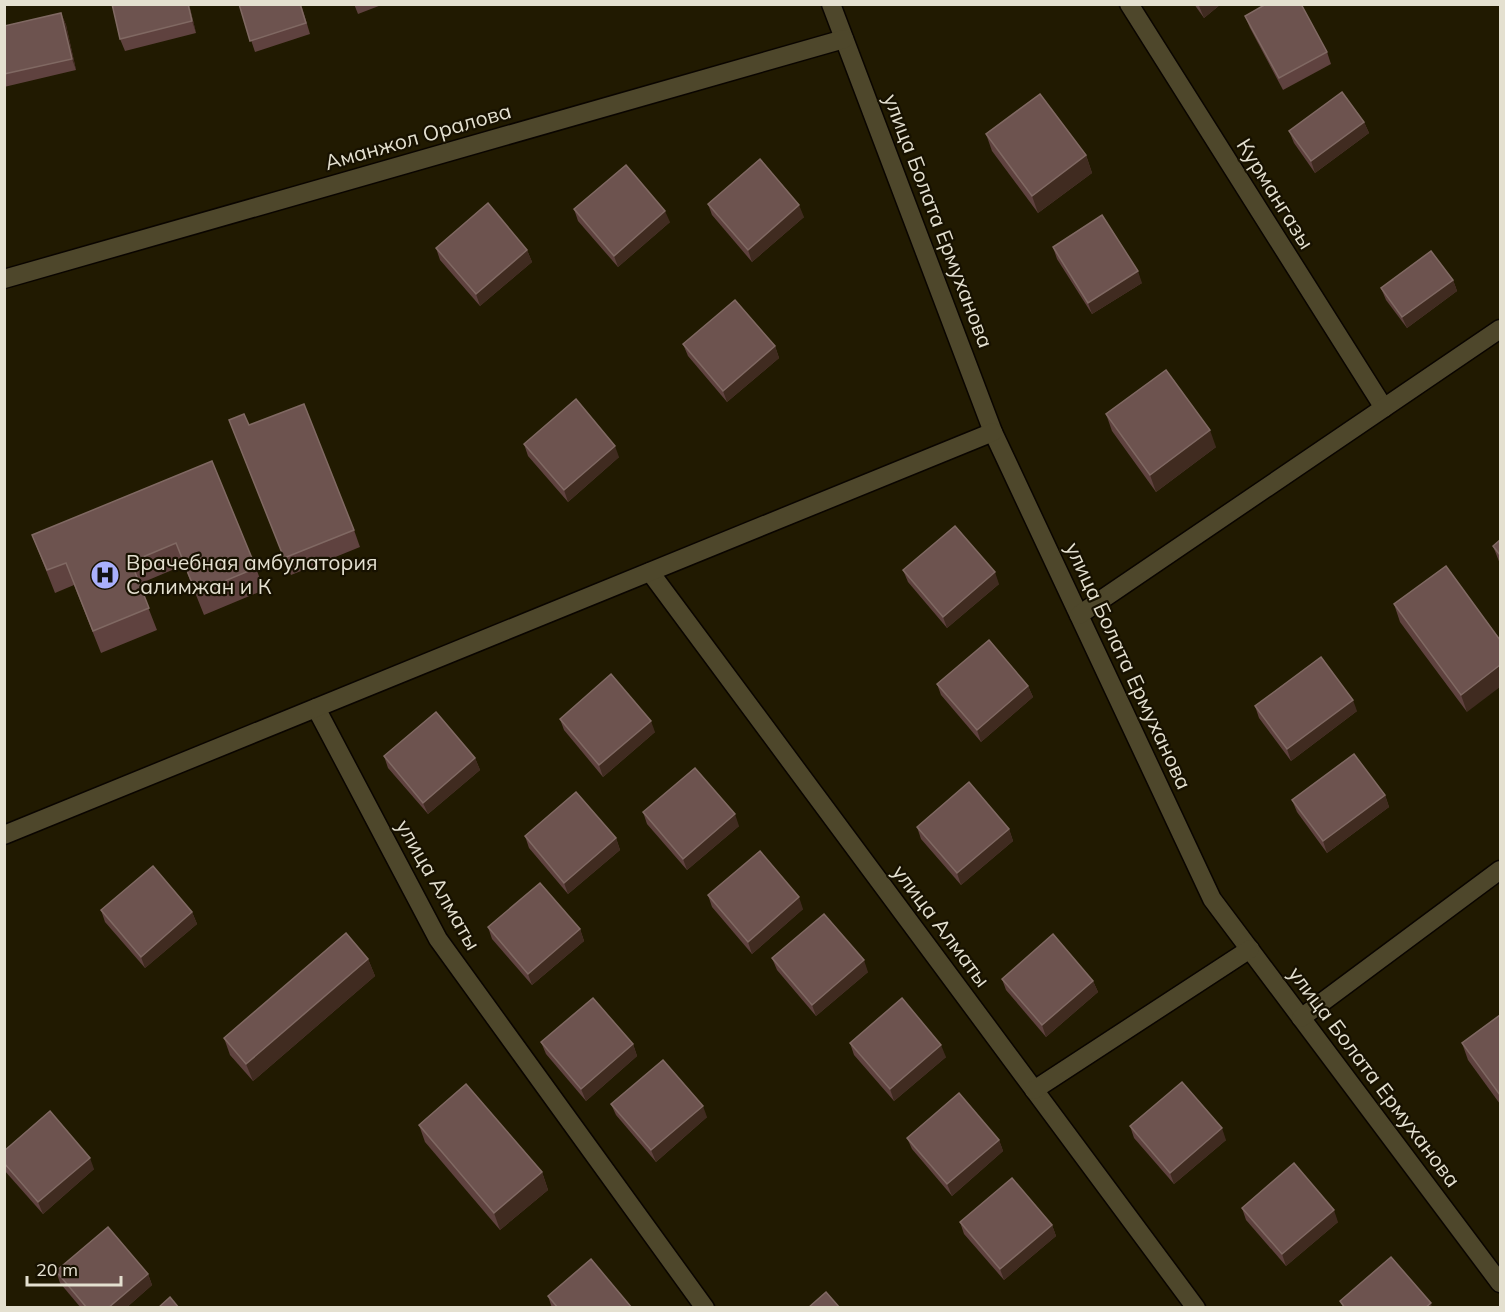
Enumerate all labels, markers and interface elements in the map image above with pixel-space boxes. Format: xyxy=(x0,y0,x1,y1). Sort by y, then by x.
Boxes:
street label: улица Болата Ермуханова xyxy=(878,90,999,351)
street label: Аманжол Оралова xyxy=(322,97,514,175)
street label: Курмангазы xyxy=(1232,133,1320,254)
street label: улица Болата Ермуханова xyxy=(1060,538,1198,793)
place label: Врачебная амбулатория Салимжан и К xyxy=(126,549,377,599)
hospital icon: Врачебная амбулатория Салимжан и К xyxy=(89,559,121,591)
street label: улица Алматы xyxy=(391,815,487,954)
street label: улица Алматы xyxy=(887,859,996,992)
street label: улица Болата Ермуханова xyxy=(1283,961,1466,1192)
scale bar xyxy=(27,1249,122,1287)
text: 20 m xyxy=(36,1258,78,1281)

